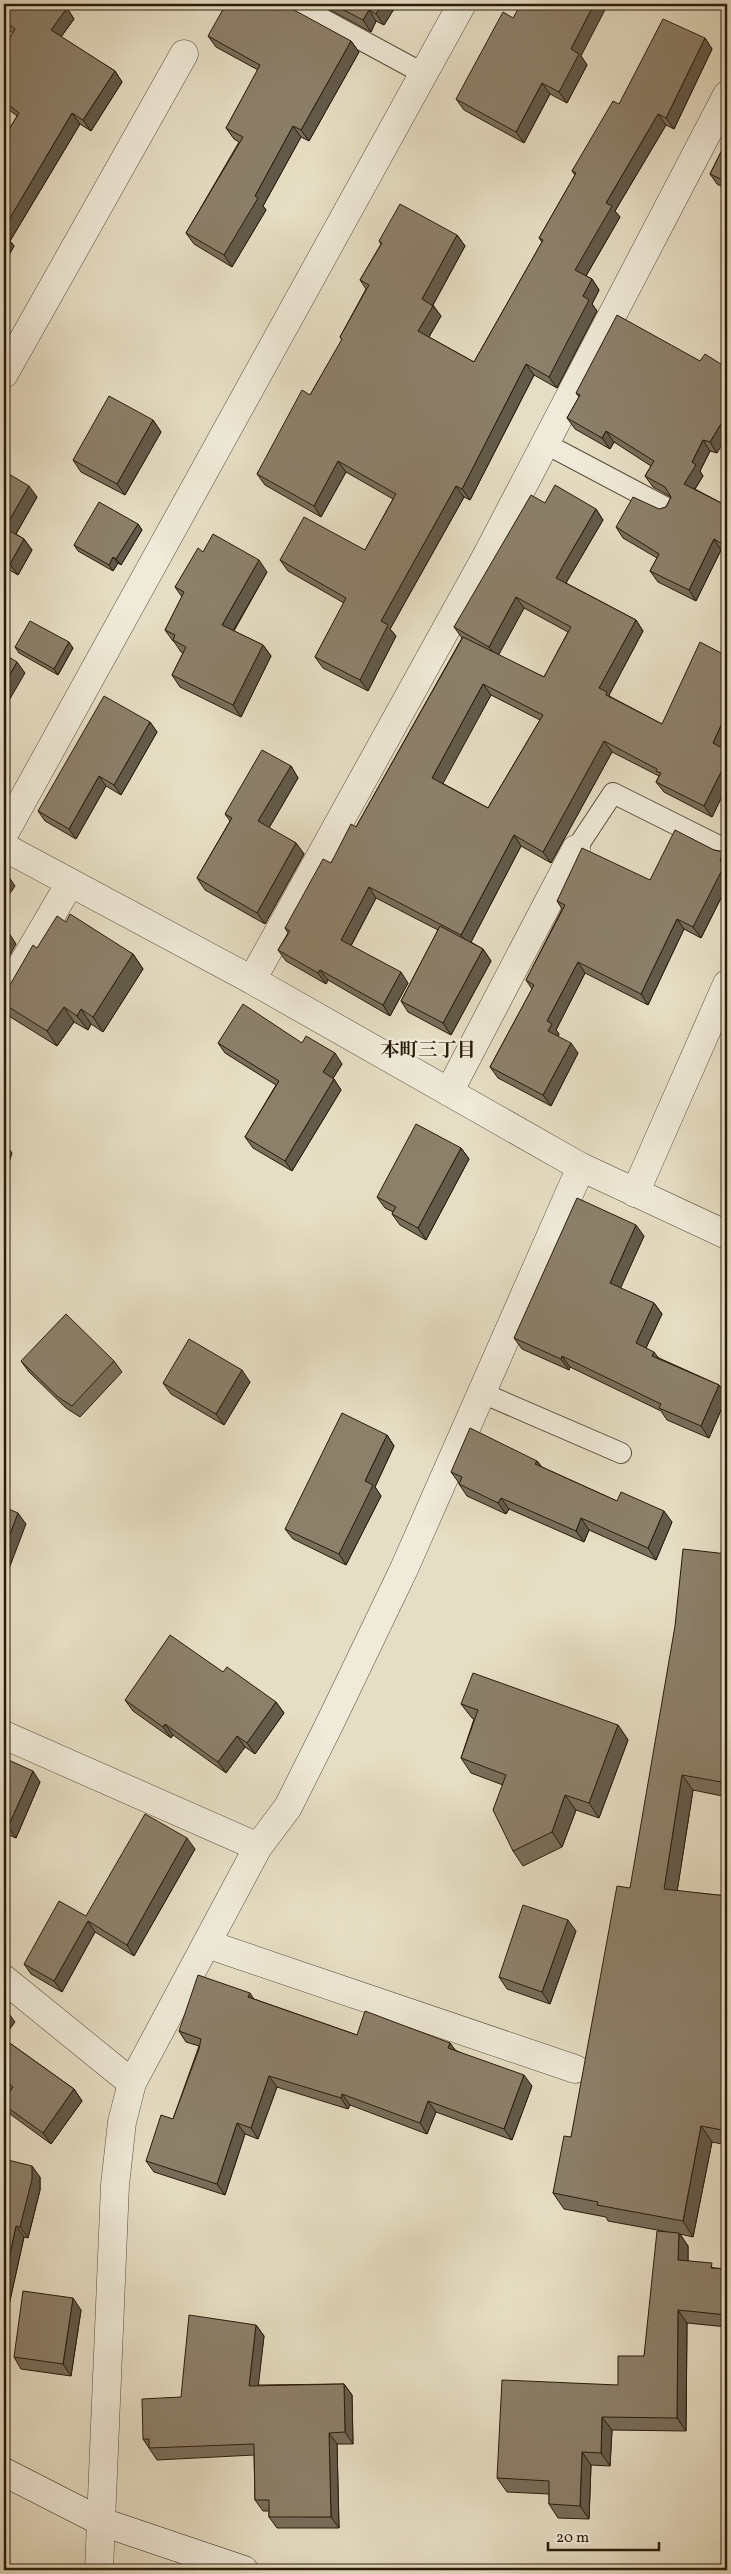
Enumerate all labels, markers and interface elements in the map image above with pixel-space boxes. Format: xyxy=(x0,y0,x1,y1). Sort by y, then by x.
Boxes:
district label: 本町三丁目 xyxy=(380,1038,476,1064)
scale bar xyxy=(548,2519,660,2551)
text: 20 m xyxy=(556,2528,589,2549)

